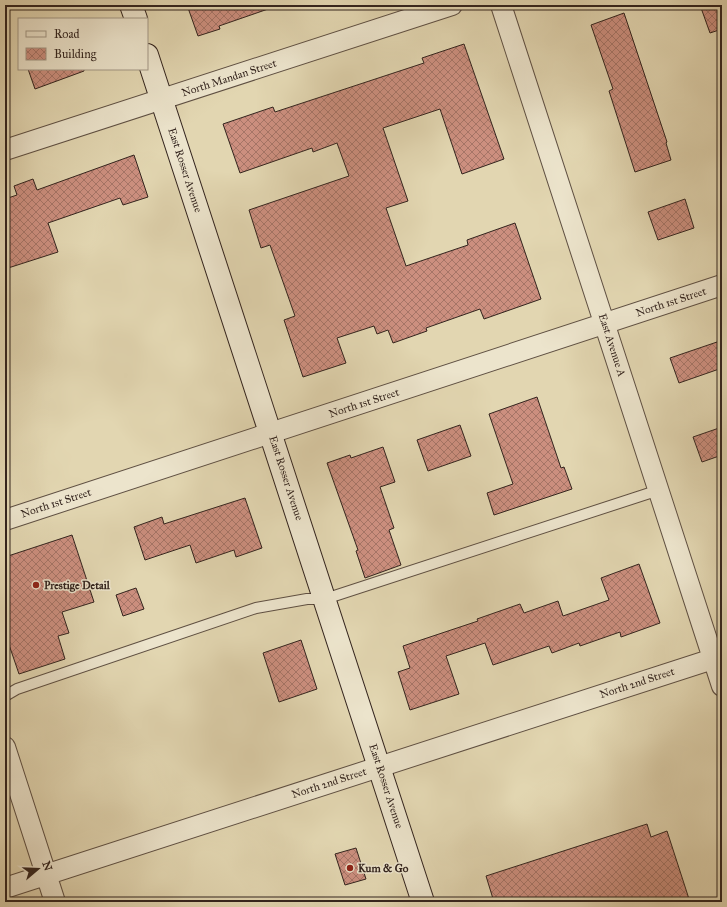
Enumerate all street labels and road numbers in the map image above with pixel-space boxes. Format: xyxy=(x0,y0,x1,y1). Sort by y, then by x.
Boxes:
street label: North Mandan Street xyxy=(180,56,278,99)
street label: East Rosser Avenue xyxy=(165,126,205,214)
street label: North 1st Street xyxy=(634,284,708,319)
street label: East Avenue A xyxy=(596,312,629,379)
street label: North 1st Street xyxy=(327,385,401,420)
street label: East Rosser Avenue xyxy=(266,434,306,522)
street label: North 1st Street xyxy=(19,485,93,520)
street label: North 2nd Street xyxy=(598,665,676,701)
street label: East Rosser Avenue xyxy=(366,742,406,830)
street label: North 2nd Street xyxy=(290,765,368,801)

